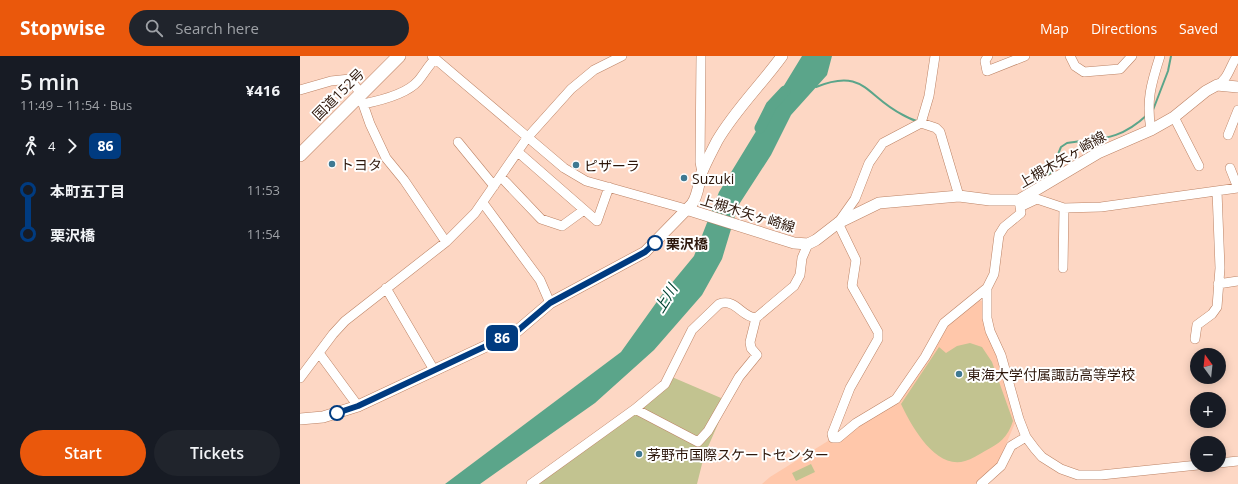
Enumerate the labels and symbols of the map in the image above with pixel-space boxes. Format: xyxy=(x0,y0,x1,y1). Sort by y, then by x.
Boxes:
street label: 国道152号 xyxy=(308,64,368,124)
street label: 上槻木矢ヶ崎線 xyxy=(1015,126,1109,192)
place label: トヨタ xyxy=(340,155,382,174)
place label: ピザーラ xyxy=(584,156,640,175)
marker: トヨタ xyxy=(327,159,337,169)
marker: ピザーラ xyxy=(571,160,581,170)
place label: Suzuki xyxy=(692,169,734,188)
marker: Suzuki xyxy=(679,173,689,183)
street label: 上槻木矢ヶ崎線 xyxy=(698,190,798,236)
place label: 栗沢橋 xyxy=(666,234,708,253)
marker: 栗沢橋 xyxy=(647,235,663,251)
water label: 上川 xyxy=(649,278,682,316)
line badge: 86 xyxy=(484,325,520,351)
north arrow xyxy=(1190,348,1226,384)
place label: 東海大学付属諏訪高等学校 xyxy=(967,365,1135,384)
marker: 東海大学付属諏訪高等学校 xyxy=(954,369,964,379)
unlabelled marker xyxy=(329,405,345,421)
place label: 茅野市国際スケートセンター xyxy=(647,445,829,464)
marker: 茅野市国際スケートセンター xyxy=(634,449,644,459)

